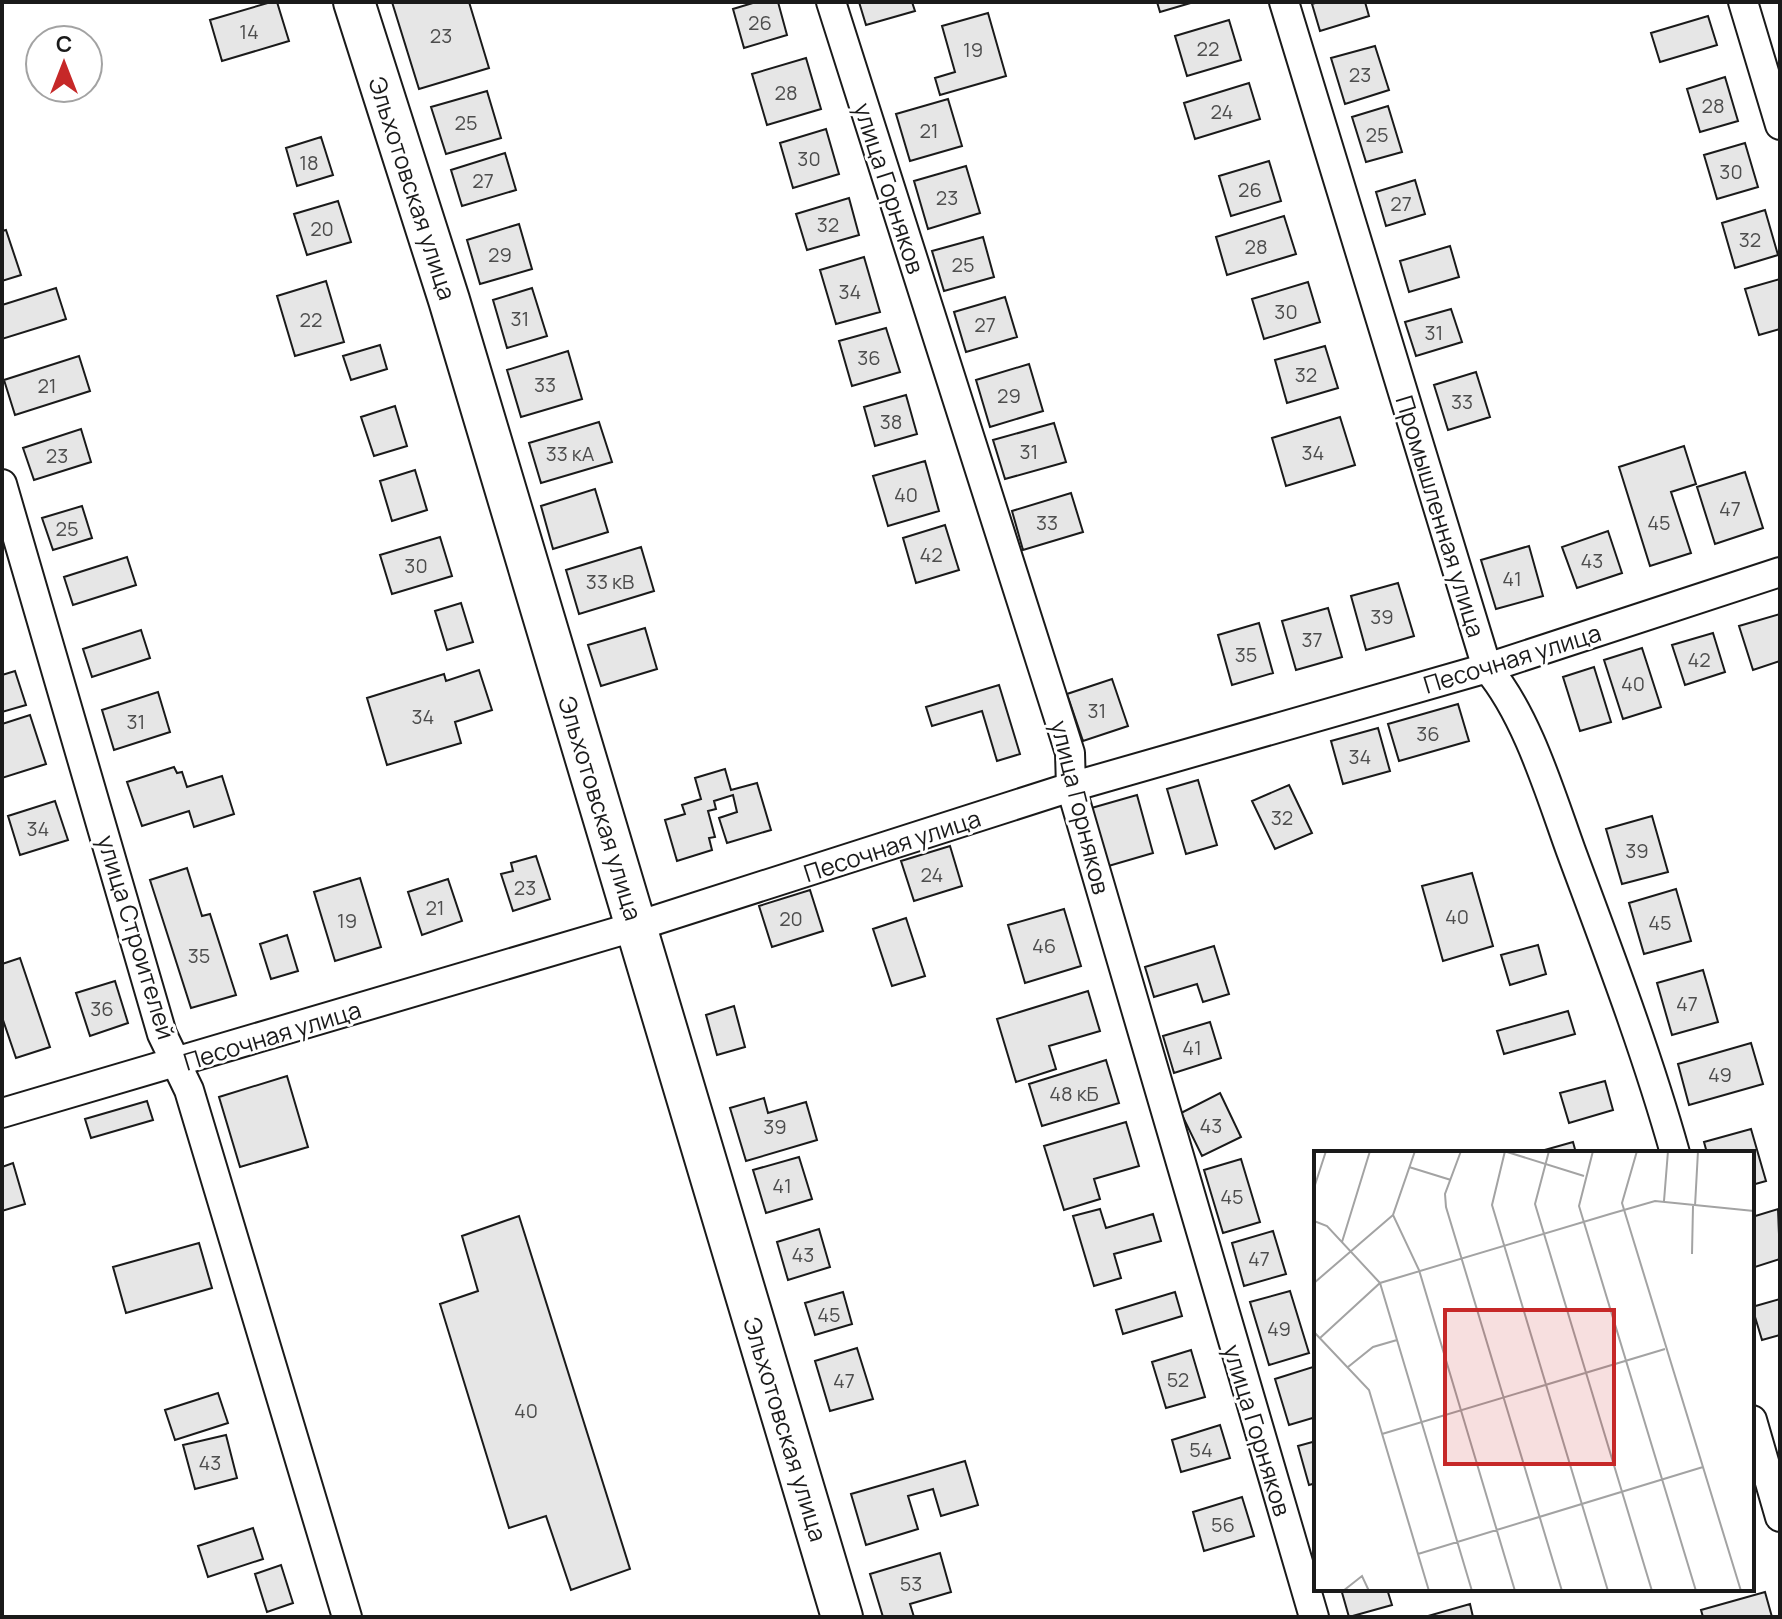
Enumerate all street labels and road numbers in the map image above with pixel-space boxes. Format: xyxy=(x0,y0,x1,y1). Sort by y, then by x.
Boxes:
street label: Эльхотовская улица xyxy=(361,72,465,304)
street label: улица Горняков xyxy=(847,98,933,278)
street label: Промышленная улица xyxy=(1388,391,1494,641)
street label: Песочная улица xyxy=(1419,615,1605,701)
street label: Эльхотовская улица xyxy=(551,692,651,924)
street label: улица Горняков xyxy=(1043,717,1119,897)
street label: Песочная улица xyxy=(799,801,985,889)
street label: улица Строителей xyxy=(90,831,184,1043)
street label: Песочная улица xyxy=(179,992,365,1078)
street label: Эльхотовская улица xyxy=(736,1313,836,1545)
street label: улица Горняков xyxy=(1216,1340,1300,1520)

